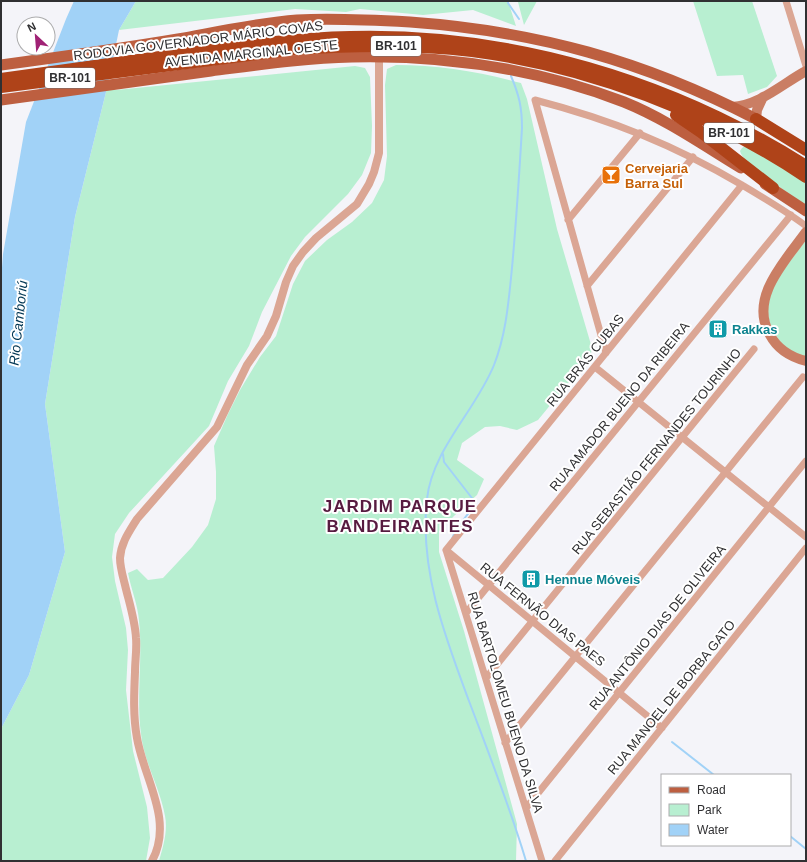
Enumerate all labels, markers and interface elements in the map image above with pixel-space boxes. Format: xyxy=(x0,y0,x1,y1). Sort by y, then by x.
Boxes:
north arrow xyxy=(16,16,56,56)
street label: RODOVIA GOVERNADOR MÁRIO COVAS xyxy=(73,18,324,63)
text: N xyxy=(25,20,38,34)
road number: BR-101 xyxy=(371,36,421,56)
street label: AVENIDA MARGINAL OESTE xyxy=(164,37,339,70)
road number: BR-101 xyxy=(45,68,95,88)
road number: BR-101 xyxy=(704,123,754,143)
place label: Cervejaria Barra Sul xyxy=(625,161,689,191)
bar icon: Cervejaria Barra Sul xyxy=(600,164,622,186)
water label: Rio Camboriú xyxy=(6,279,30,366)
street label: RUA BRÁS CUBAS xyxy=(544,311,627,409)
building icon: Rakkas xyxy=(707,318,729,340)
street label: RUA AMADOR BUENO DA RIBEIRA xyxy=(547,319,692,494)
place label: Rakkas xyxy=(732,322,778,337)
street label: RUA SEBASTIÃO FERNANDES TOURINHO xyxy=(569,345,744,557)
district label: JARDIM PARQUE BANDEIRANTES xyxy=(323,497,477,536)
street label: RUA ANTÔNIO DIAS DE OLIVEIRA xyxy=(586,542,729,713)
street label: RUA FERNÃO DIAS PAES xyxy=(477,560,608,669)
building icon: Hennue Móveis xyxy=(520,568,542,590)
place label: Hennue Móveis xyxy=(545,572,640,587)
street label: RUA BARTOLOMEU BUENO DA SILVA xyxy=(465,590,546,815)
street label: RUA MANOEL DE BORBA GATO xyxy=(604,617,738,777)
legend xyxy=(661,774,791,846)
text: Road xyxy=(697,783,726,797)
text: Park xyxy=(697,803,723,817)
text: Water xyxy=(697,823,729,837)

